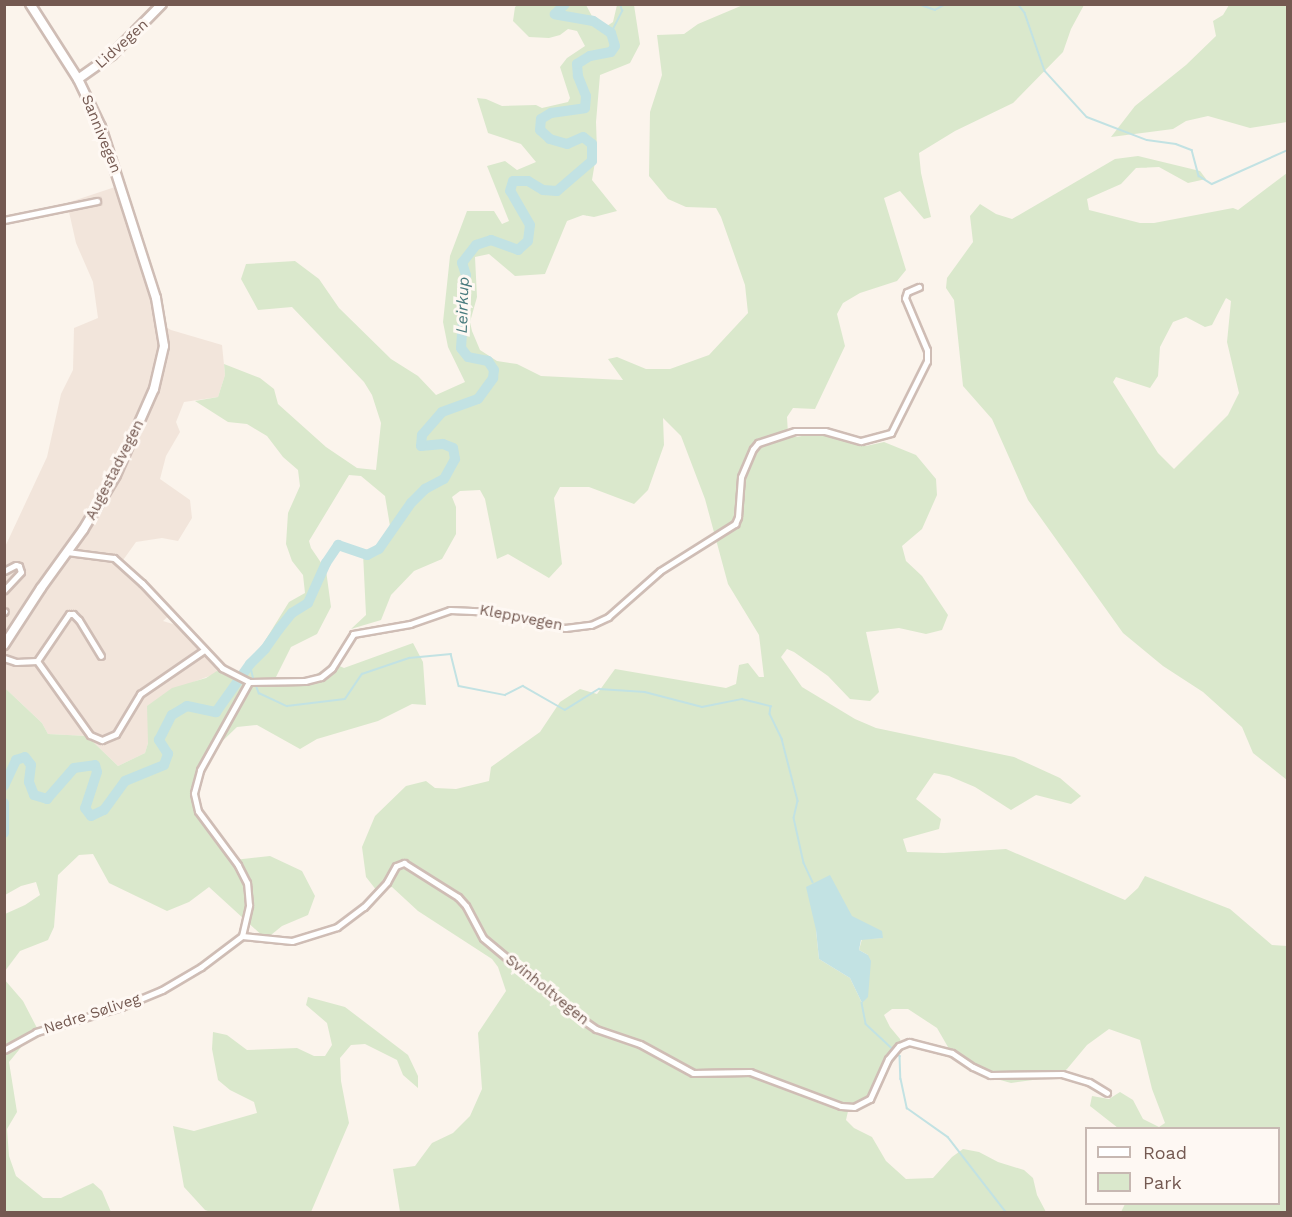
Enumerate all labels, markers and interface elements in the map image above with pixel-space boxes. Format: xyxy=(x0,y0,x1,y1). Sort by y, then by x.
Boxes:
street label: Lidvegen xyxy=(92,16,152,72)
street label: Sannivegen xyxy=(77,92,125,176)
water label: Leirkup xyxy=(452,276,474,334)
street label: Augestadvegen xyxy=(82,417,148,523)
street label: Kleppvegen xyxy=(478,601,564,635)
street label: Svinholtvegen xyxy=(502,951,592,1029)
street label: Nedre Søliveg xyxy=(42,990,142,1038)
legend xyxy=(1085,1127,1280,1205)
text: Road xyxy=(1143,1142,1187,1163)
text: Park xyxy=(1143,1172,1182,1193)

